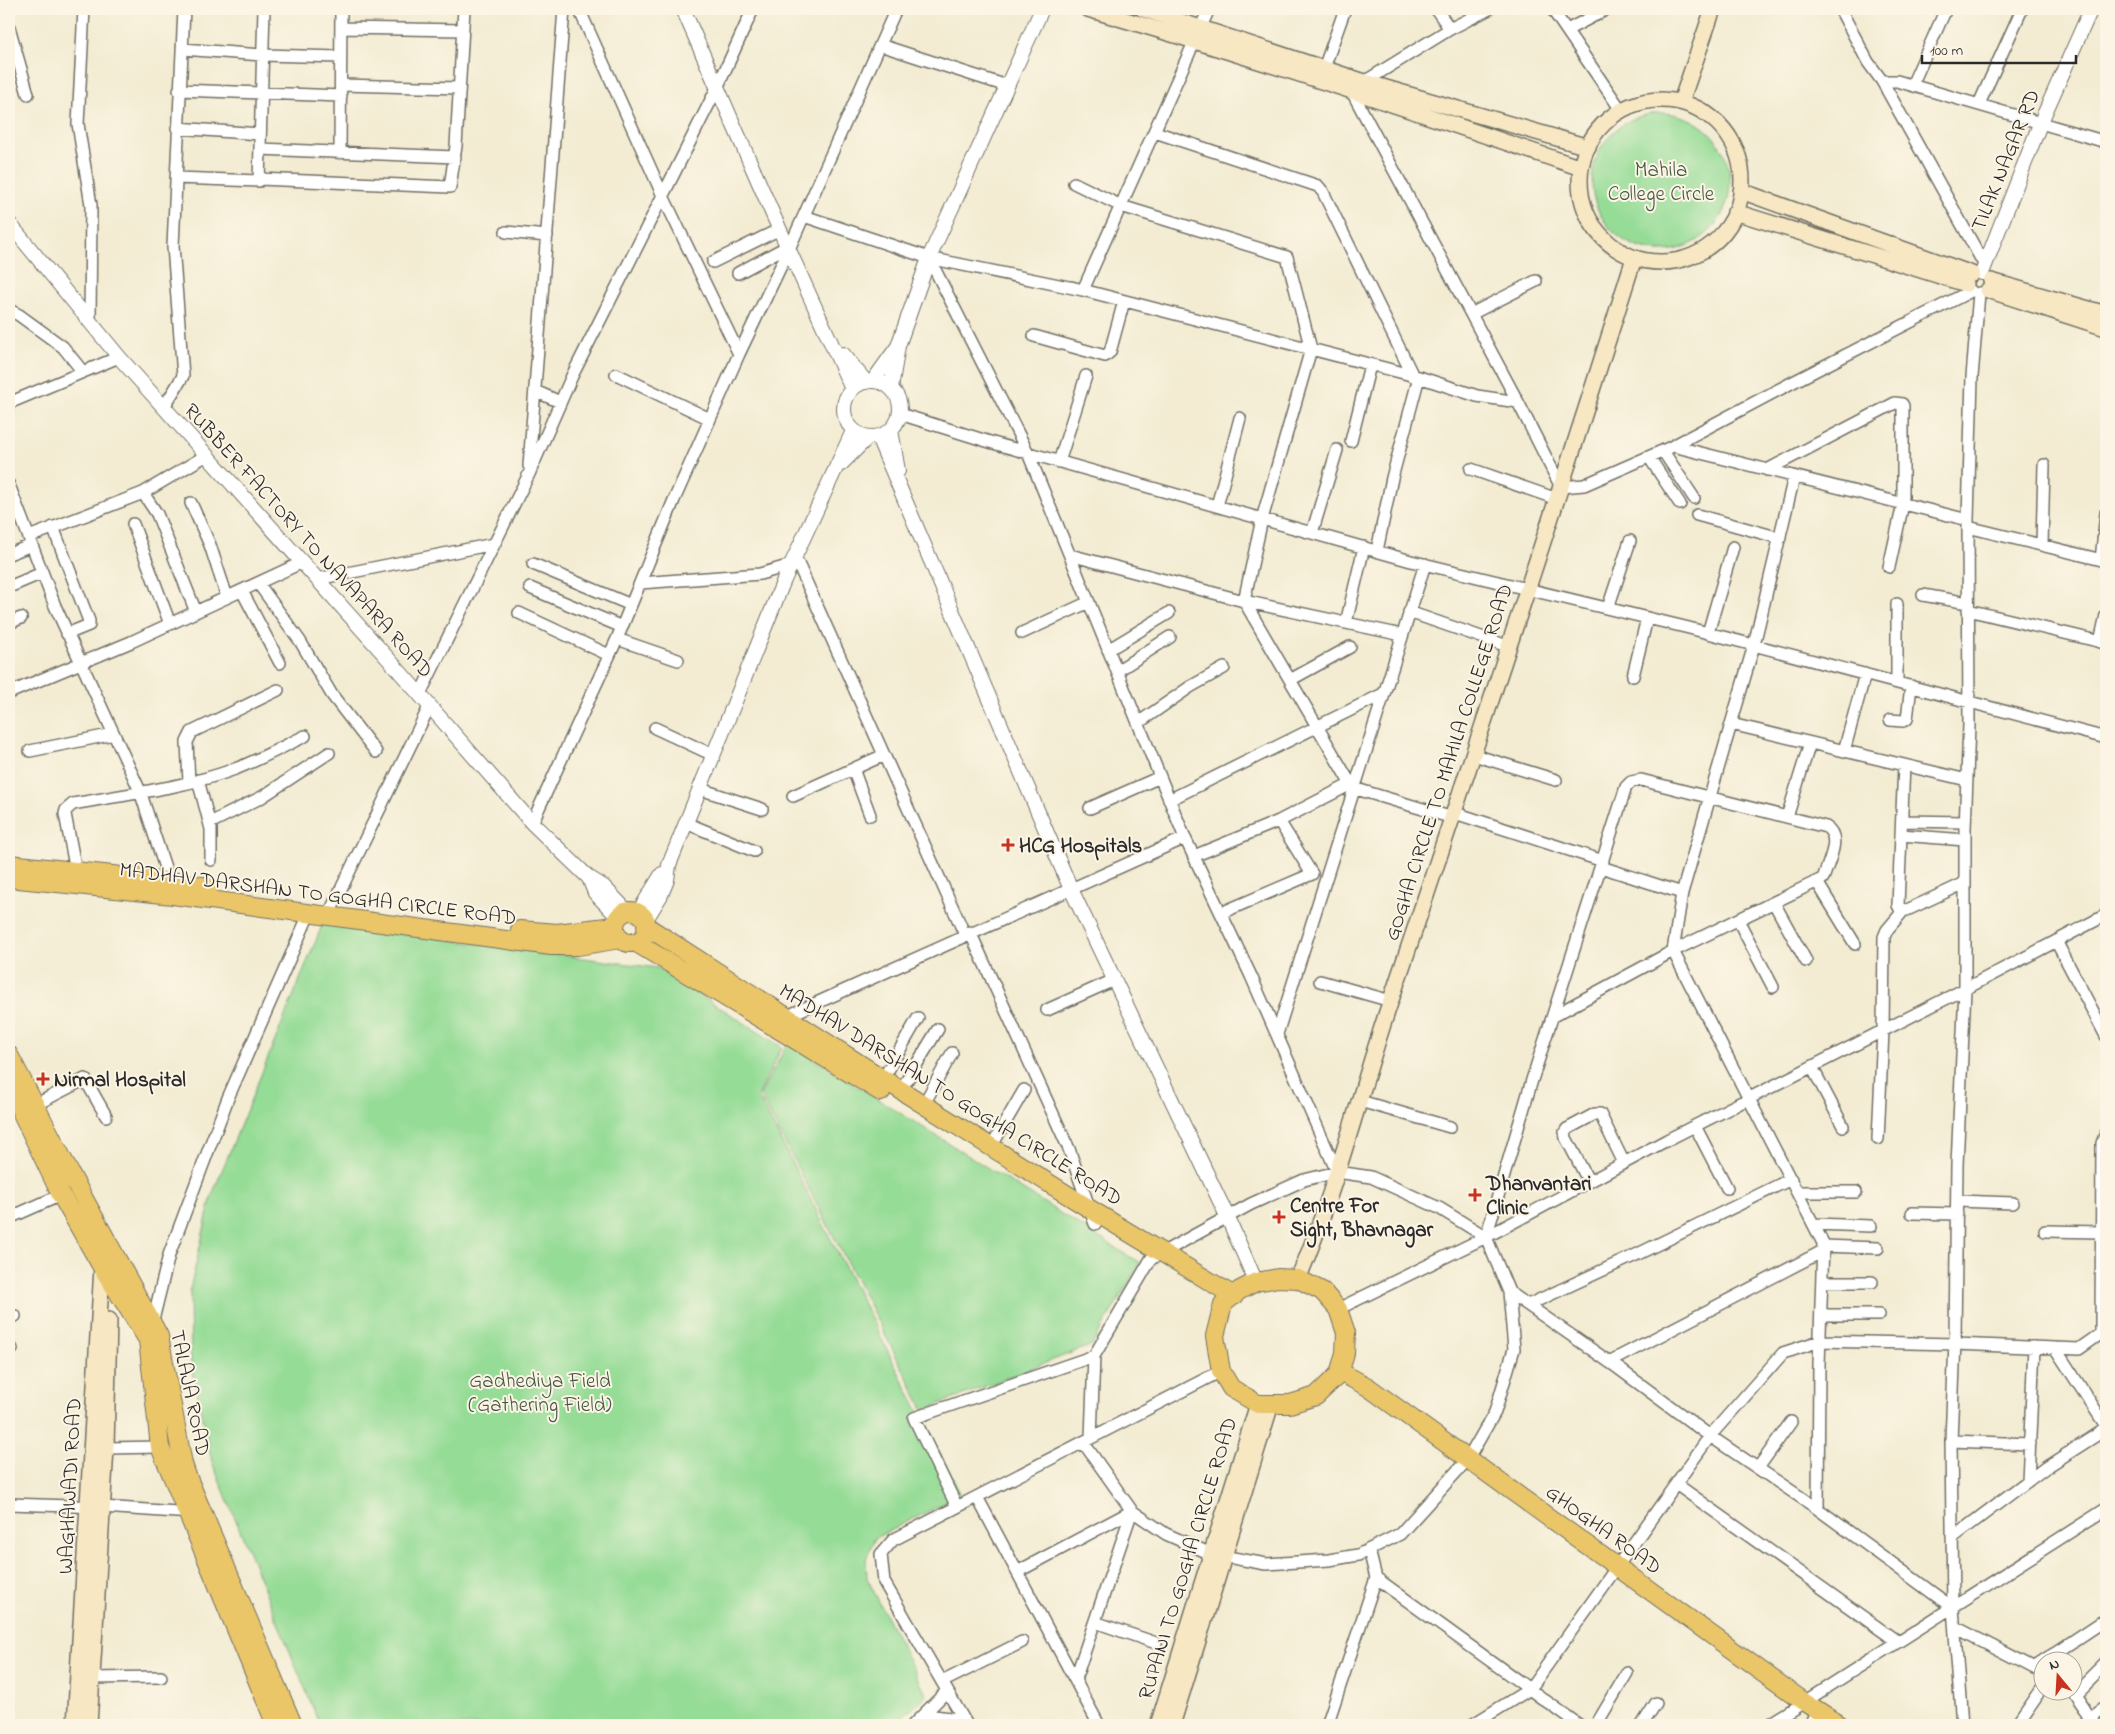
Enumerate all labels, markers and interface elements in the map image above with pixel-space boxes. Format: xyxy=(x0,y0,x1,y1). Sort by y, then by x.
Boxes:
scale bar xyxy=(1922,32,2076,64)
text: 100 m xyxy=(1930,40,1963,62)
street label: TILAK NAGAR RD xyxy=(1965,85,2049,236)
park label: Mahila College Circle xyxy=(1608,156,1715,212)
street label: RUBBER FACTORY TO NAVAPARA ROAD xyxy=(176,397,439,685)
street label: GOGHA CIRCLE TO MAHILA COLLEGE ROAD xyxy=(1378,580,1522,945)
place label: HCG Hospitals xyxy=(1019,832,1142,862)
marker: HCG Hospitals xyxy=(1001,838,1015,852)
street label: MADHAV DARSHAN TO GOGHA CIRCLE ROAD xyxy=(117,856,518,934)
street label: MADHAV DARSHAN TO GOGHA CIRCLE ROAD xyxy=(772,977,1127,1214)
place label: Nirmal Hospital xyxy=(54,1066,186,1096)
marker: Nirmal Hospital xyxy=(36,1072,50,1086)
place label: Dhanvantari Clinic xyxy=(1485,1170,1592,1224)
marker: Dhanvantari Clinic xyxy=(1468,1188,1482,1202)
place label: Centre For Sight, Bhavnagar xyxy=(1290,1192,1434,1248)
marker: Centre For Sight, Bhavnagar xyxy=(1272,1210,1286,1224)
street label: TALAJA ROAD xyxy=(161,1328,217,1459)
park label: Gadhediya Field (Gathering Field) xyxy=(468,1367,612,1423)
street label: WAGHAWADI ROAD xyxy=(51,1397,91,1575)
street label: RUPANI TO GOGHA CIRCLE ROAD xyxy=(1132,1414,1246,1703)
street label: GHOGHA ROAD xyxy=(1539,1478,1667,1583)
north arrow xyxy=(2032,1652,2082,1702)
text: N xyxy=(2047,1654,2062,1677)

